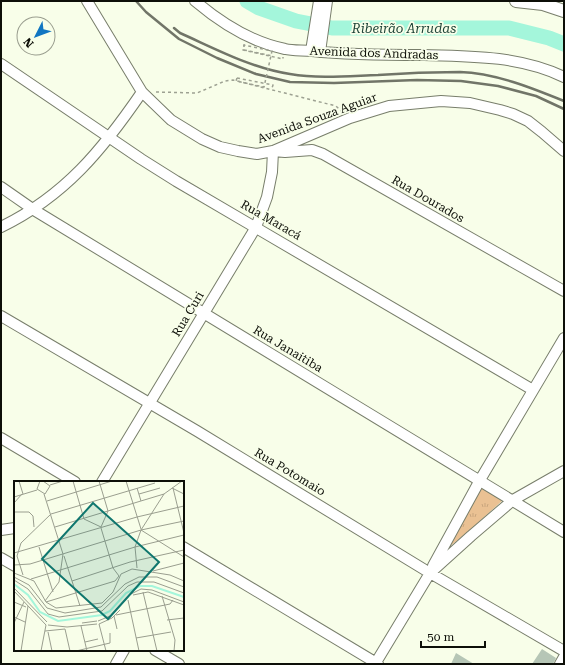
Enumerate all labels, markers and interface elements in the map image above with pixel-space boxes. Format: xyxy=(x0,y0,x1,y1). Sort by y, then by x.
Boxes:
north arrow xyxy=(16,16,56,56)
water label: Ribeirão Arrudas xyxy=(351,21,456,36)
text: N xyxy=(21,34,37,50)
street label: Avenida dos Andradas xyxy=(309,44,439,62)
street label: Avenida Souza Aguiar xyxy=(255,90,379,146)
street label: Rua Dourados xyxy=(389,173,467,226)
street label: Rua Maracá xyxy=(238,197,304,243)
street label: Rua Curi xyxy=(169,289,207,339)
street label: Rua Janaitiba xyxy=(251,323,326,375)
street label: Rua Potomaio xyxy=(252,445,328,499)
inset map xyxy=(14,481,184,651)
scale bar xyxy=(421,623,485,649)
text: 50 m xyxy=(427,630,454,644)

